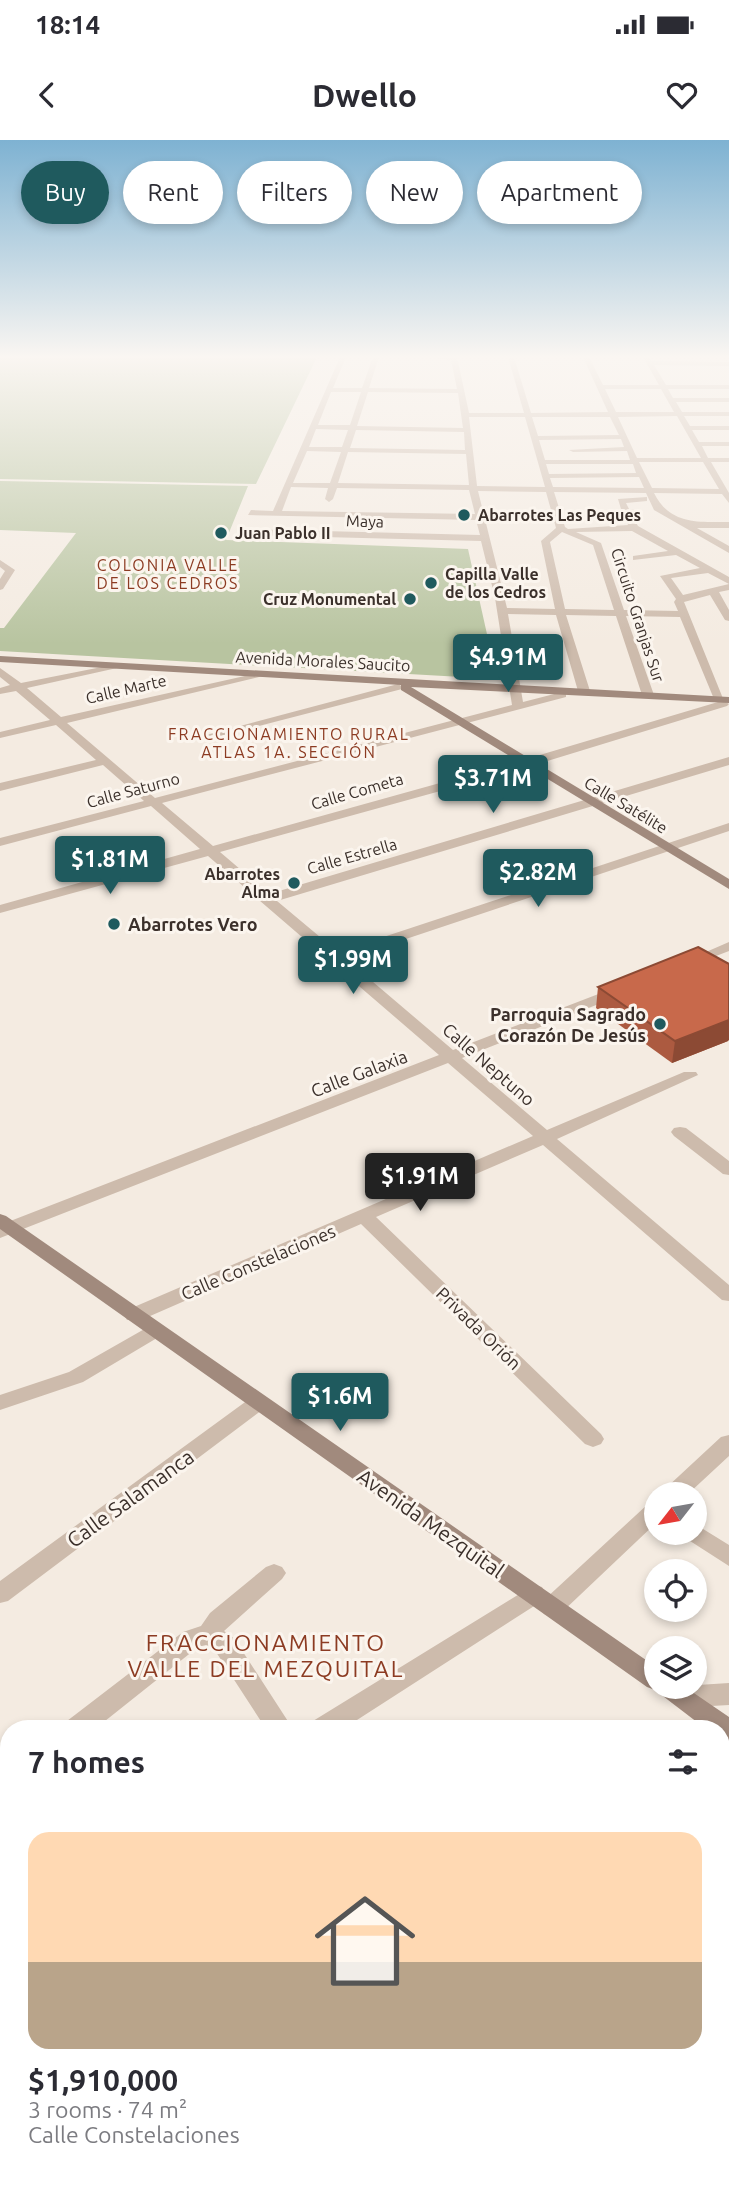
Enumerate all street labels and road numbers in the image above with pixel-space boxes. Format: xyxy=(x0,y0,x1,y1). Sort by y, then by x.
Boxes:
street label: Maya xyxy=(346,511,384,531)
street label: Circuito Granjas Sur xyxy=(608,546,668,684)
street label: Avenida Morales Saucito xyxy=(235,647,411,675)
street label: Calle Marte xyxy=(84,671,168,707)
street label: Calle Saturno xyxy=(85,769,181,811)
street label: Calle Cometa xyxy=(309,769,405,813)
street label: Calle Satélite xyxy=(581,773,671,837)
street label: Calle Estrella xyxy=(305,835,399,877)
street label: Calle Neptuno xyxy=(439,1019,539,1109)
street label: Calle Galaxia xyxy=(308,1045,410,1101)
street label: Calle Constelaciones xyxy=(178,1220,338,1304)
street label: Privada Orión xyxy=(433,1283,525,1373)
street label: Calle Salamanca xyxy=(62,1444,198,1552)
street label: Avenida Mezquital xyxy=(353,1463,509,1583)

